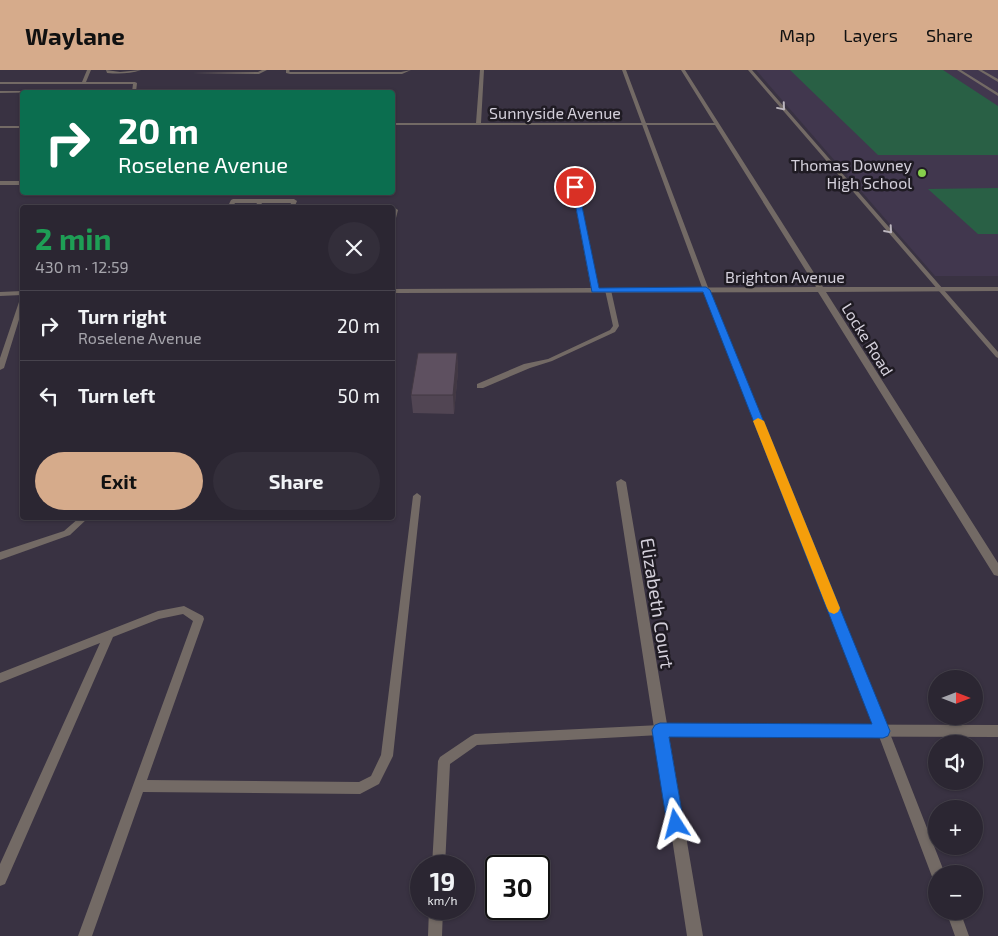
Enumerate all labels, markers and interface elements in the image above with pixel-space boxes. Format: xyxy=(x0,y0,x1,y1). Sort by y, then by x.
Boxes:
text: Waylane xyxy=(25,21,125,50)
text: Map xyxy=(779,24,815,46)
text: Layers xyxy=(843,24,898,46)
text: Share xyxy=(926,24,973,46)
one-way arrow xyxy=(776,102,785,111)
street label: Sunnyside Avenue xyxy=(489,103,621,122)
text: 20 m xyxy=(118,109,199,151)
icon: right xyxy=(35,110,100,175)
text: Roselene Avenue xyxy=(118,151,288,177)
place label: Thomas Downey High School xyxy=(791,155,913,192)
pin xyxy=(554,166,596,208)
marker: Thomas Downey High School xyxy=(916,167,928,179)
icon: arrive xyxy=(561,173,589,201)
text: 2 min xyxy=(35,220,112,256)
button: close xyxy=(328,222,380,274)
one-way arrow xyxy=(883,224,892,233)
text: 430 m · 12:59 xyxy=(35,257,129,276)
street label: Brighton Avenue xyxy=(725,267,845,286)
street label: Locke Road xyxy=(838,299,898,379)
text: Turn right xyxy=(78,305,166,328)
icon: right xyxy=(35,312,63,340)
text: 20 m xyxy=(337,314,380,337)
text: Roselene Avenue xyxy=(78,328,202,347)
icon: left xyxy=(35,382,63,410)
text: Turn left xyxy=(78,384,155,407)
text: 50 m xyxy=(337,384,380,407)
button: Exit xyxy=(35,452,203,510)
button: Share xyxy=(213,452,380,510)
street label: Elizabeth Court xyxy=(636,536,680,670)
north arrow xyxy=(928,670,982,725)
map controls xyxy=(928,670,983,920)
button: sound xyxy=(928,735,983,790)
position arrow xyxy=(649,797,701,849)
button: + xyxy=(928,800,983,855)
speed limit sign: 30 xyxy=(485,855,550,920)
button: − xyxy=(928,865,983,920)
text: 19 xyxy=(430,866,455,896)
text: km/h xyxy=(428,893,457,907)

